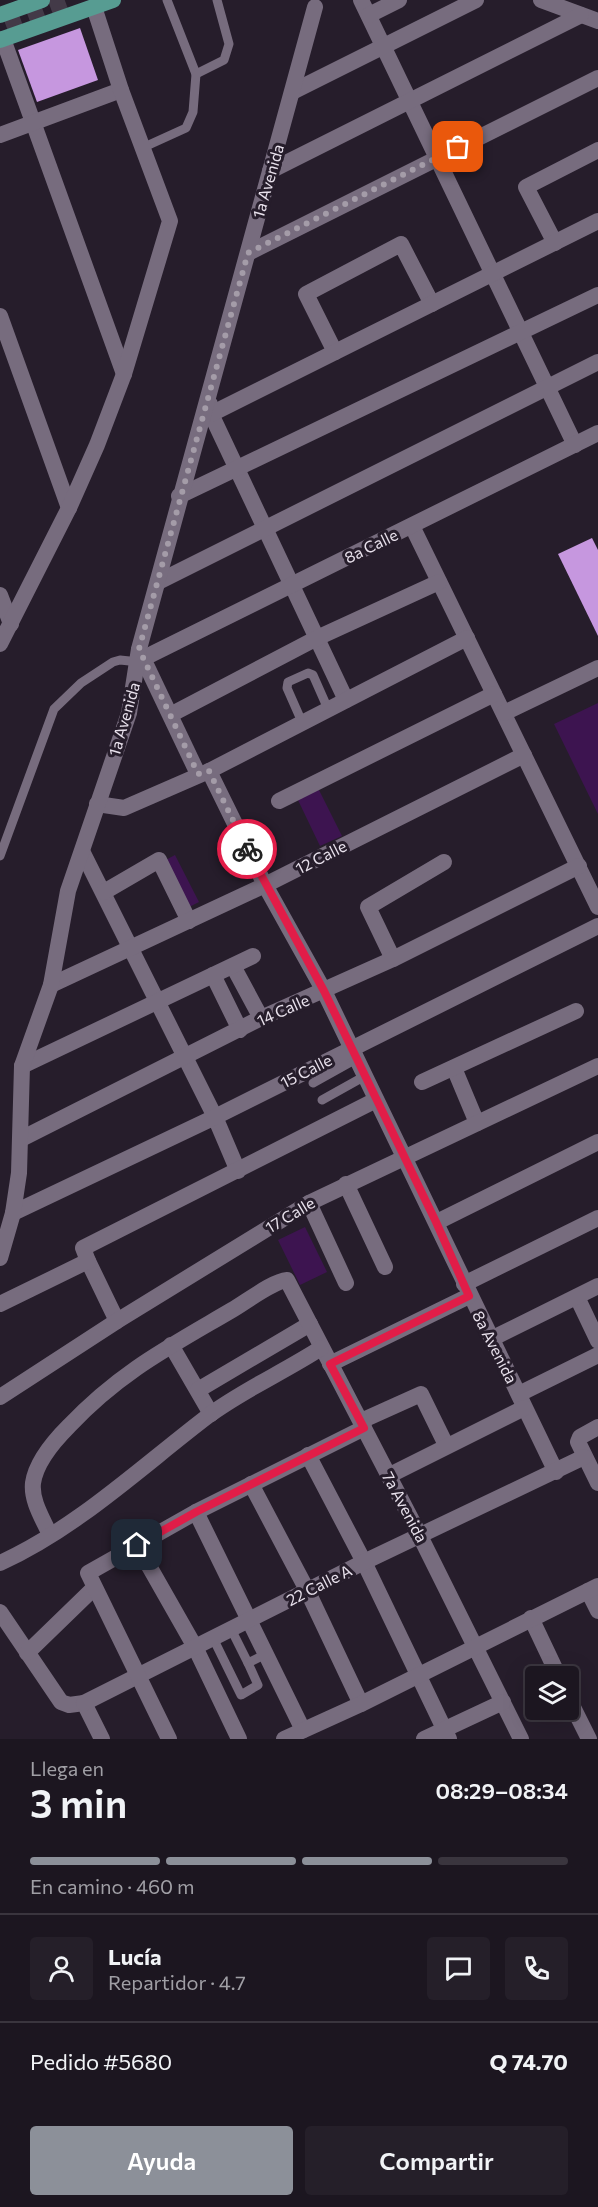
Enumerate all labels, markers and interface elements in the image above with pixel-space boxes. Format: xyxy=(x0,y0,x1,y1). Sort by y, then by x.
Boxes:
pin xyxy=(432,121,483,172)
icon: bag xyxy=(441,130,474,163)
street label: 1a Avenida xyxy=(248,142,287,220)
street label: 8a Calle xyxy=(341,525,401,567)
street label: 1a Avenida xyxy=(104,680,143,758)
courier xyxy=(217,819,277,879)
icon: bike xyxy=(231,833,264,866)
street label: 12 Calle xyxy=(292,836,349,877)
street label: 14 Calle xyxy=(254,990,312,1029)
street label: 15 Calle xyxy=(277,1050,335,1092)
street label: 17 Calle xyxy=(262,1192,318,1237)
street label: 8a Avenida xyxy=(469,1307,522,1386)
street label: 7a Avenida xyxy=(379,1468,432,1545)
pin xyxy=(111,1519,162,1570)
icon: home xyxy=(120,1528,153,1561)
street label: 22 Calle A xyxy=(283,1560,355,1609)
map controls xyxy=(525,1666,579,1720)
button: layers xyxy=(525,1666,579,1720)
text: Llega en xyxy=(30,1756,104,1780)
text: 08:29–08:34 xyxy=(435,1777,568,1804)
text: 3 min xyxy=(30,1778,127,1826)
text: En camino · 460 m xyxy=(30,1874,194,1898)
button: person xyxy=(30,1937,93,2000)
button: chat xyxy=(427,1937,490,2000)
button: phone xyxy=(505,1937,568,2000)
text: Lucía xyxy=(108,1943,162,1970)
text: Repartidor · 4.7 xyxy=(108,1970,246,1994)
text: Pedido #5680 xyxy=(30,2048,172,2075)
text: Q 74.70 xyxy=(490,2048,568,2075)
button: Ayuda xyxy=(30,2126,293,2195)
button: Compartir xyxy=(305,2126,568,2195)

